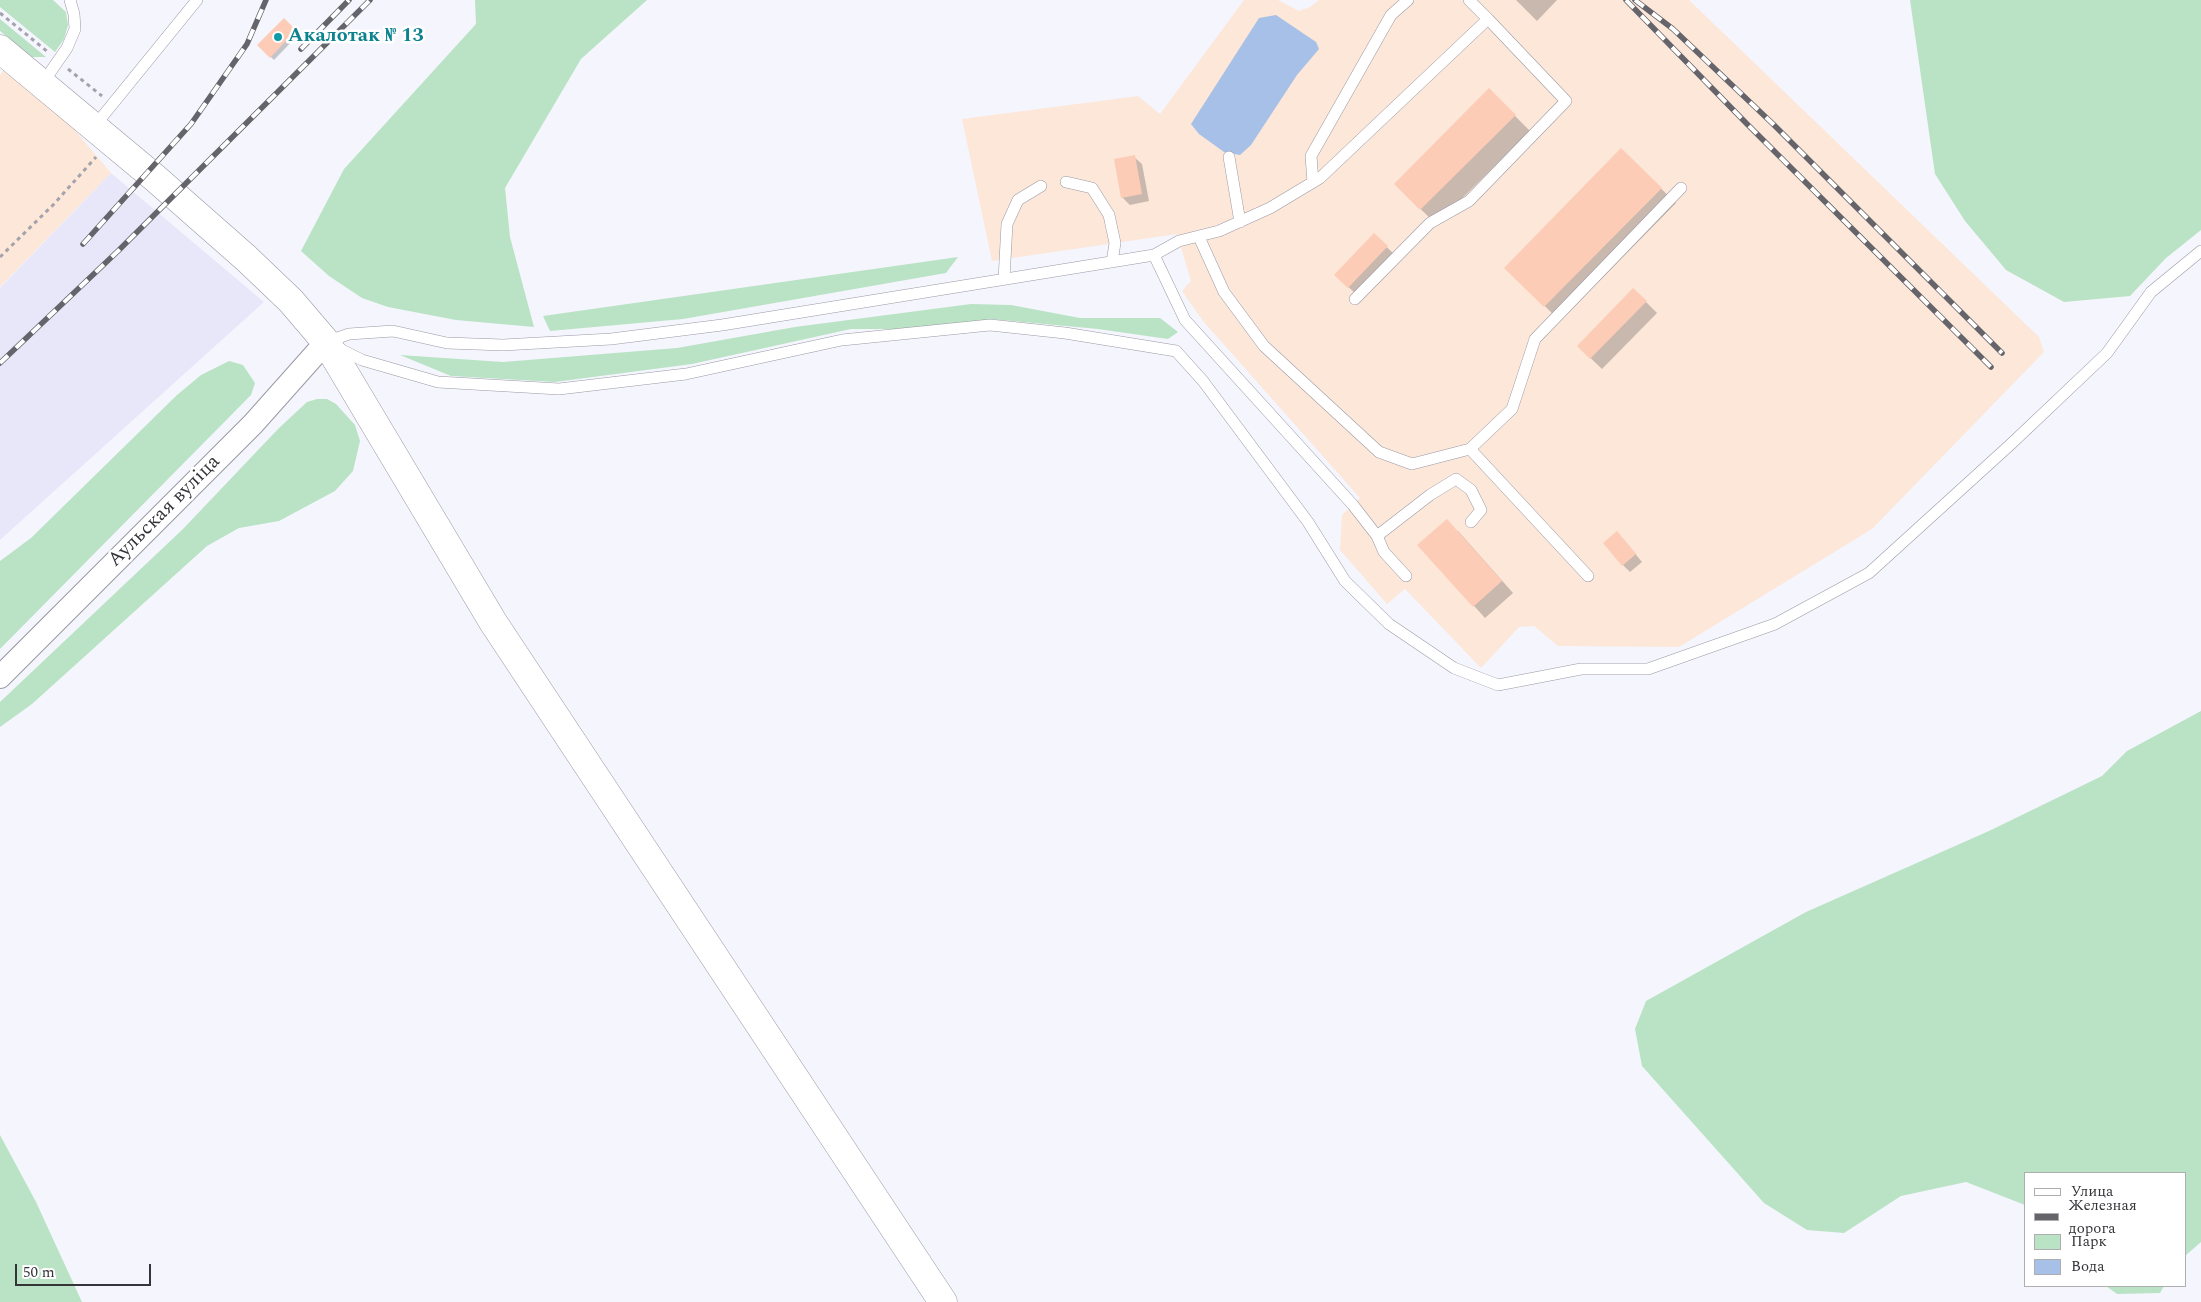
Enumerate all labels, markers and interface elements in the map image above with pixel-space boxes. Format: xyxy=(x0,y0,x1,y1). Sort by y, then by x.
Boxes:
place label: Акалотак № 13 xyxy=(288,25,424,49)
marker: Акалотак № 13 xyxy=(272,31,284,43)
street label: Аульская вуліца xyxy=(104,451,226,573)
legend xyxy=(2024,1172,2186,1287)
text: Улица xyxy=(2071,1180,2113,1203)
text: Железная дорога xyxy=(2069,1194,2137,1240)
text: Парк xyxy=(2071,1230,2107,1253)
scale bar xyxy=(18,1254,154,1286)
text: Вода xyxy=(2071,1255,2105,1278)
text: 50 m xyxy=(23,1261,55,1284)

